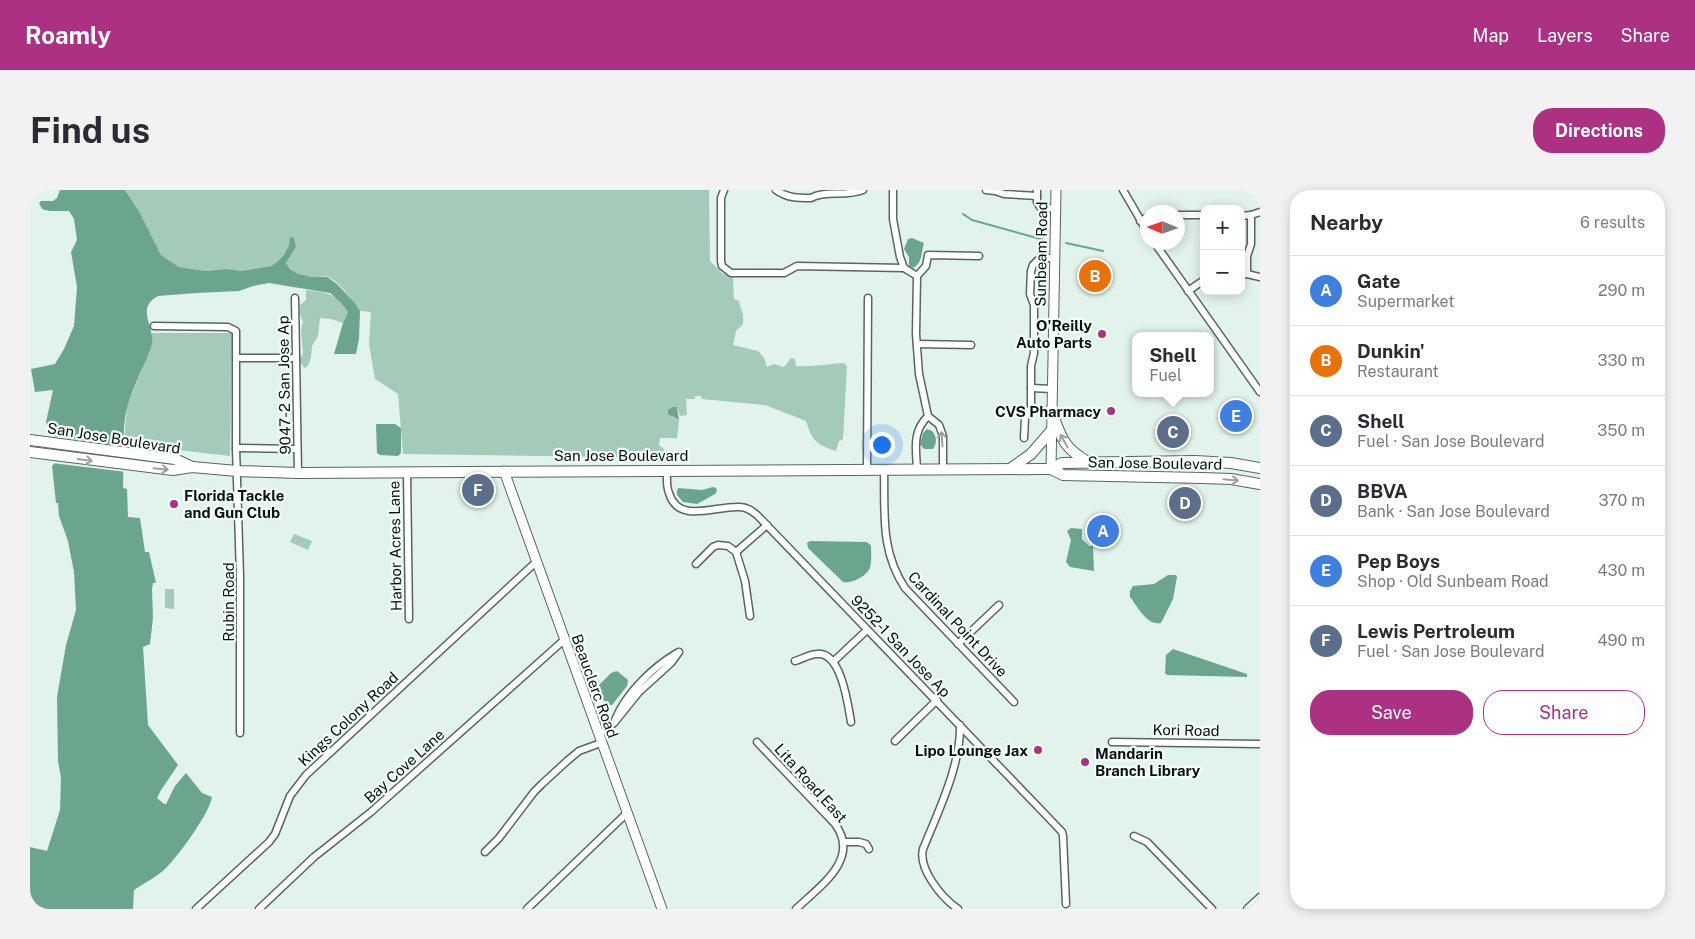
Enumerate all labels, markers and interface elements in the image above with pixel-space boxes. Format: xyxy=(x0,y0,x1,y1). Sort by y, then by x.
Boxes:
text: Roamly xyxy=(25,21,111,49)
text: Map xyxy=(1473,25,1509,46)
text: Layers xyxy=(1537,25,1593,46)
text: Share xyxy=(1621,25,1670,46)
button: Directions xyxy=(1533,108,1665,153)
text: Find us xyxy=(30,110,150,151)
street label: Sunbeam Road xyxy=(1032,201,1050,307)
north arrow xyxy=(1140,205,1185,250)
map controls xyxy=(1200,205,1245,295)
button: + xyxy=(1200,205,1245,250)
text: Nearby xyxy=(1310,210,1383,235)
text: 6 results xyxy=(1580,213,1645,232)
button: − xyxy=(1200,250,1245,295)
pin: B xyxy=(1079,257,1111,295)
text: Gate xyxy=(1357,270,1400,292)
text: A xyxy=(1320,281,1332,300)
text: 290 m xyxy=(1598,281,1645,300)
text: Supermarket xyxy=(1357,292,1454,311)
street label: 9047-2 San Jose Ap xyxy=(274,315,294,455)
place label: O'Reilly Auto Parts xyxy=(1016,317,1093,351)
marker: O'Reilly Auto Parts xyxy=(1096,328,1108,340)
popup xyxy=(1132,332,1214,397)
text: Dunkin' xyxy=(1357,340,1425,362)
text: Shell xyxy=(1149,344,1197,366)
text: B xyxy=(1321,351,1331,370)
text: 330 m xyxy=(1598,351,1645,370)
text: Restaurant xyxy=(1357,362,1439,381)
text: Fuel xyxy=(1149,366,1182,385)
pin: E xyxy=(1220,397,1252,435)
place label: CVS Pharmacy xyxy=(995,403,1102,420)
marker: CVS Pharmacy xyxy=(1105,405,1117,417)
text: Shell xyxy=(1357,410,1405,432)
pin: C xyxy=(1157,413,1189,451)
street label: San Jose Boulevard xyxy=(46,419,182,457)
text: C xyxy=(1320,421,1332,440)
text: 350 m xyxy=(1597,421,1645,440)
your location xyxy=(869,432,895,458)
one-way arrow xyxy=(938,432,947,448)
text: Fuel · San Jose Boulevard xyxy=(1357,432,1545,451)
one-way arrow xyxy=(1059,434,1068,449)
street label: San Jose Boulevard xyxy=(554,447,688,464)
street label: San Jose Boulevard xyxy=(1087,453,1223,473)
one-way arrow xyxy=(77,455,93,465)
one-way arrow xyxy=(153,464,169,474)
pin: F xyxy=(462,471,494,509)
one-way arrow xyxy=(1223,475,1239,484)
text: BBVA xyxy=(1357,480,1408,502)
street label: Harbor Acres Lane xyxy=(385,481,405,611)
pin: D xyxy=(1169,484,1201,522)
place label: Florida Tackle and Gun Club xyxy=(184,487,284,521)
text: D xyxy=(1320,491,1332,510)
text: 370 m xyxy=(1598,491,1645,510)
marker: Florida Tackle and Gun Club xyxy=(168,498,180,510)
text: Bank · San Jose Boulevard xyxy=(1357,502,1550,521)
pin: A xyxy=(1087,512,1119,550)
text: Pep Boys xyxy=(1357,550,1440,572)
text: E xyxy=(1321,561,1331,580)
text: 430 m xyxy=(1597,561,1645,580)
street label: Rubin Road xyxy=(220,562,237,642)
street label: Cardinal Point Drive xyxy=(905,568,1011,680)
text: Shop · Old Sunbeam Road xyxy=(1357,572,1549,591)
street label: 9252-1 San Jose Ap xyxy=(848,591,954,701)
text: Lewis Pertroleum xyxy=(1357,620,1515,642)
text: F xyxy=(1321,631,1331,650)
text: 490 m xyxy=(1598,631,1645,650)
street label: Beauclerc Road xyxy=(568,632,622,740)
text: Fuel · San Jose Boulevard xyxy=(1357,642,1545,661)
street label: Kings Colony Road xyxy=(295,668,401,770)
button: Save xyxy=(1310,690,1473,735)
button: Share xyxy=(1483,690,1645,735)
street label: Kori Road xyxy=(1152,721,1220,739)
street label: Bay Cove Lane xyxy=(361,726,447,806)
street label: Lita Road East xyxy=(771,740,851,826)
place label: Lipo Lounge Jax xyxy=(915,742,1028,759)
marker: Lipo Lounge Jax xyxy=(1032,744,1044,756)
place label: Mandarin Branch Library xyxy=(1095,745,1201,779)
marker: Mandarin Branch Library xyxy=(1079,756,1091,768)

